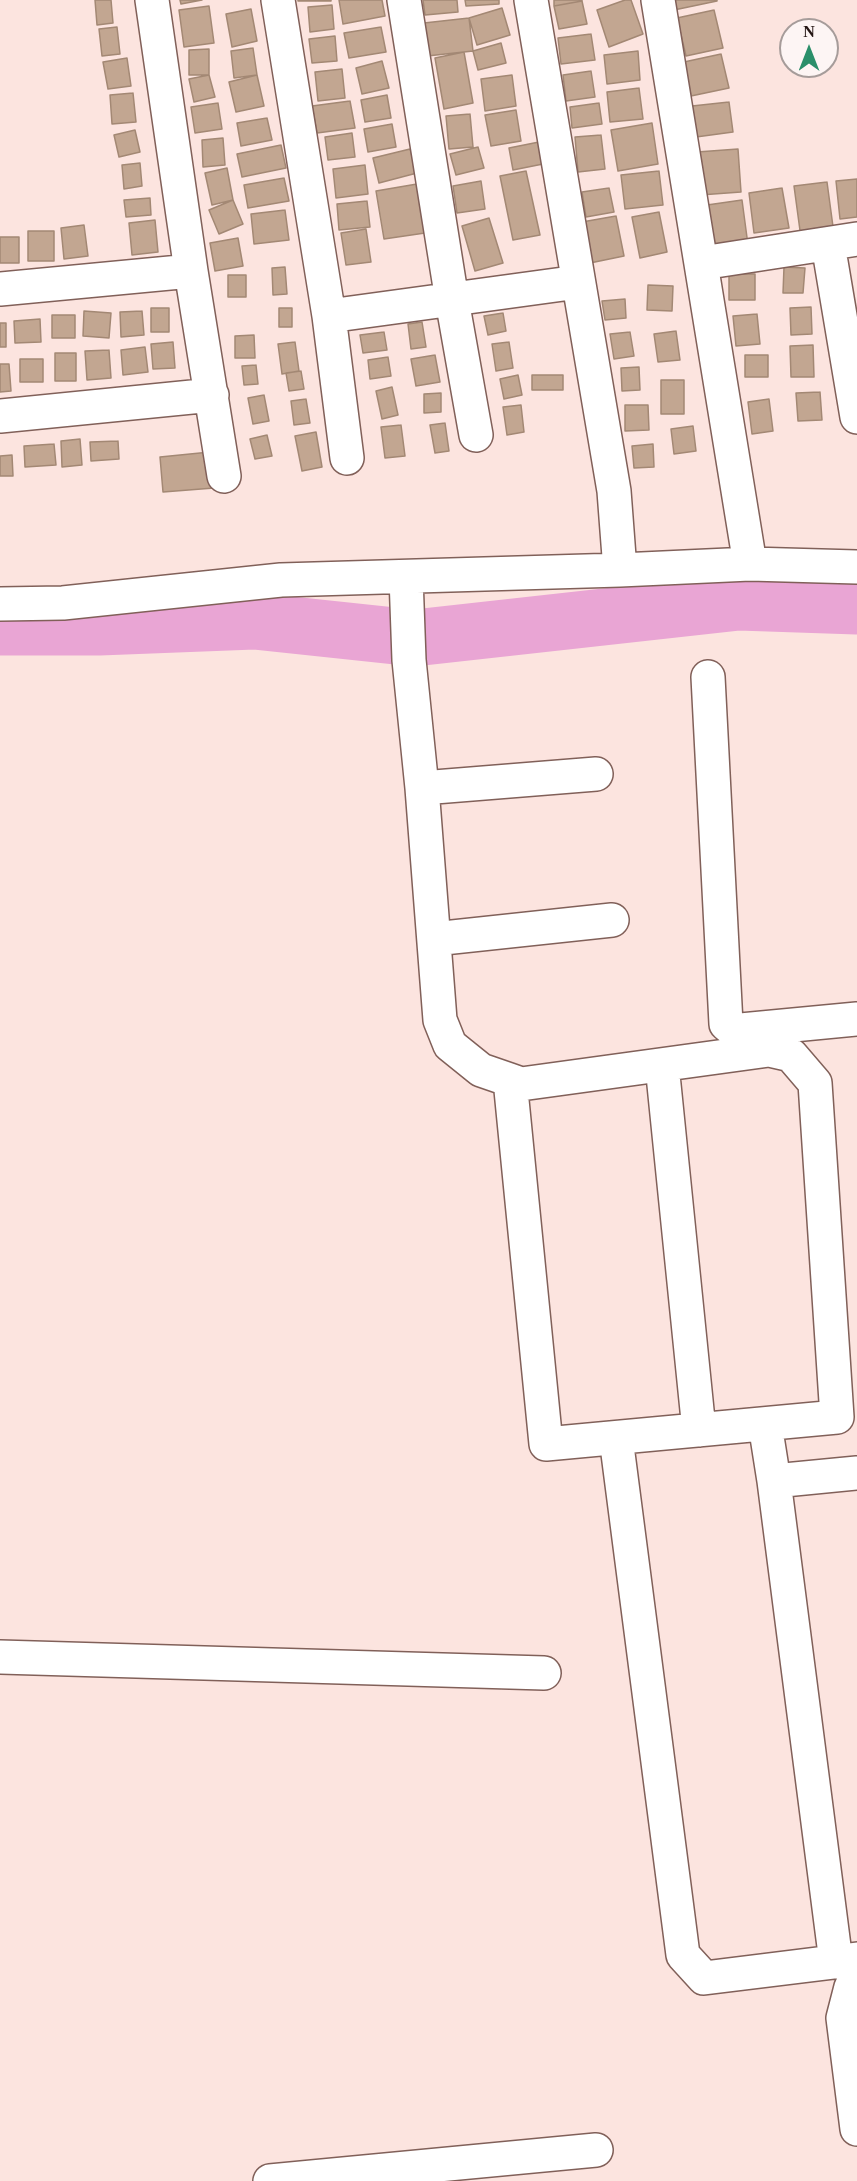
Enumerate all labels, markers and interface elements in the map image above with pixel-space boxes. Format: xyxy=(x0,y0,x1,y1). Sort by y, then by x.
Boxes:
north arrow xyxy=(779,18,839,78)
text: N xyxy=(803,23,815,40)

